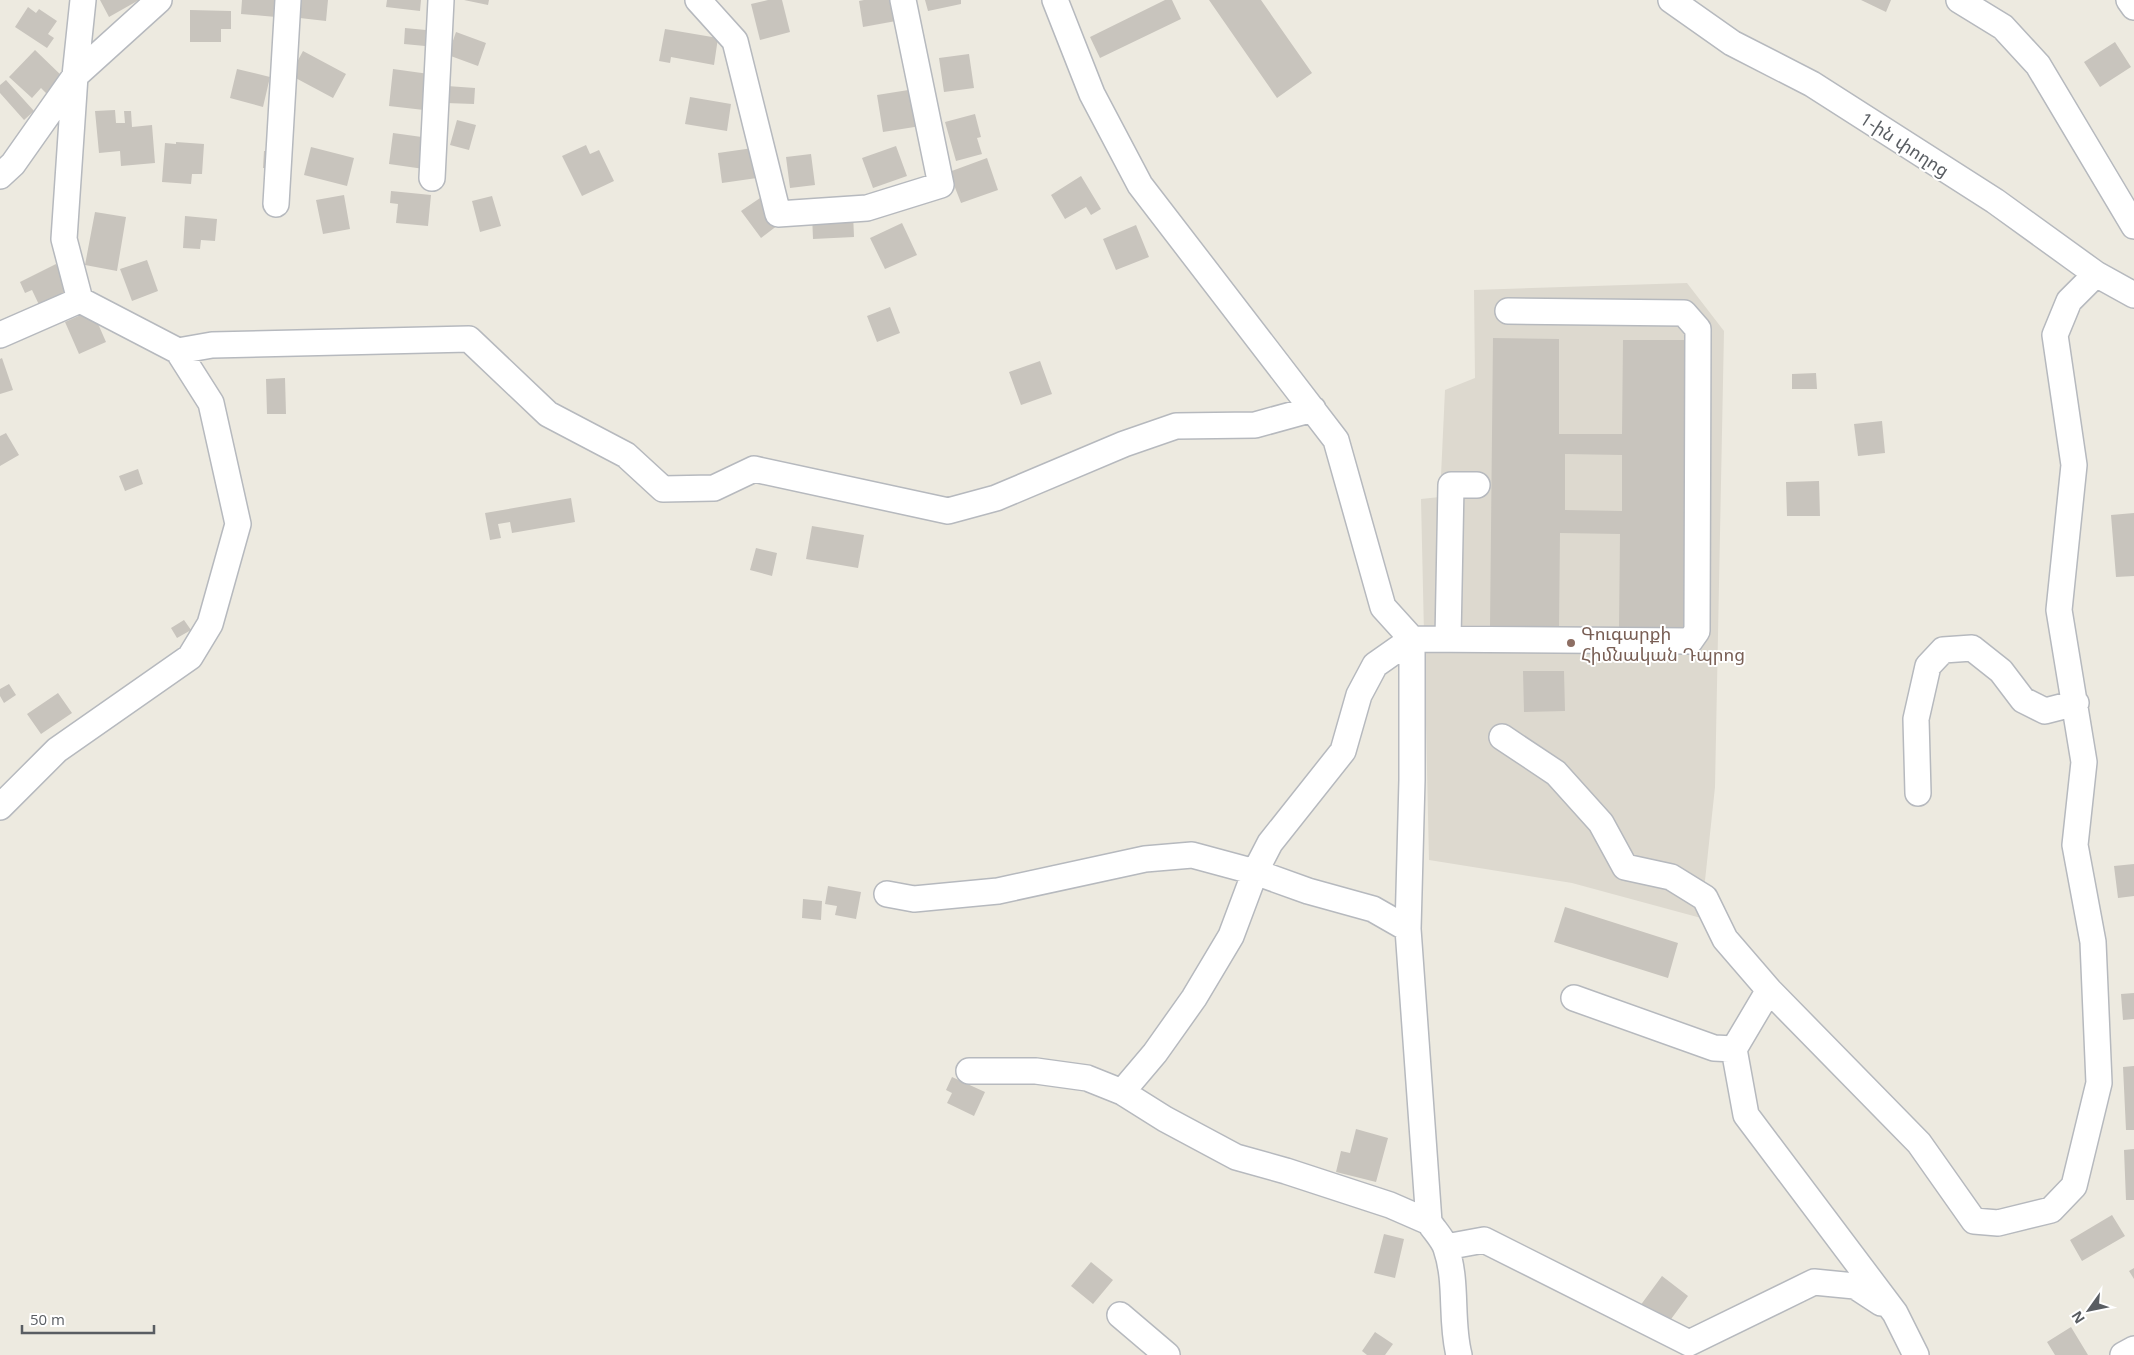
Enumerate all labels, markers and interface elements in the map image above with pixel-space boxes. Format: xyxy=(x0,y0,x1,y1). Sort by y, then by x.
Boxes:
street label: 1-ին փողոց xyxy=(1856,106,1954,182)
place label: Գուգարքի Հիմնական Դպրոց xyxy=(1581,621,1745,666)
marker: Գուգարքի Հիմնական Դպրոց xyxy=(1565,637,1577,649)
north arrow xyxy=(2064,1285,2114,1335)
scale bar xyxy=(22,1302,155,1334)
text: N xyxy=(2067,1307,2089,1327)
text: 50 m xyxy=(30,1309,65,1329)

